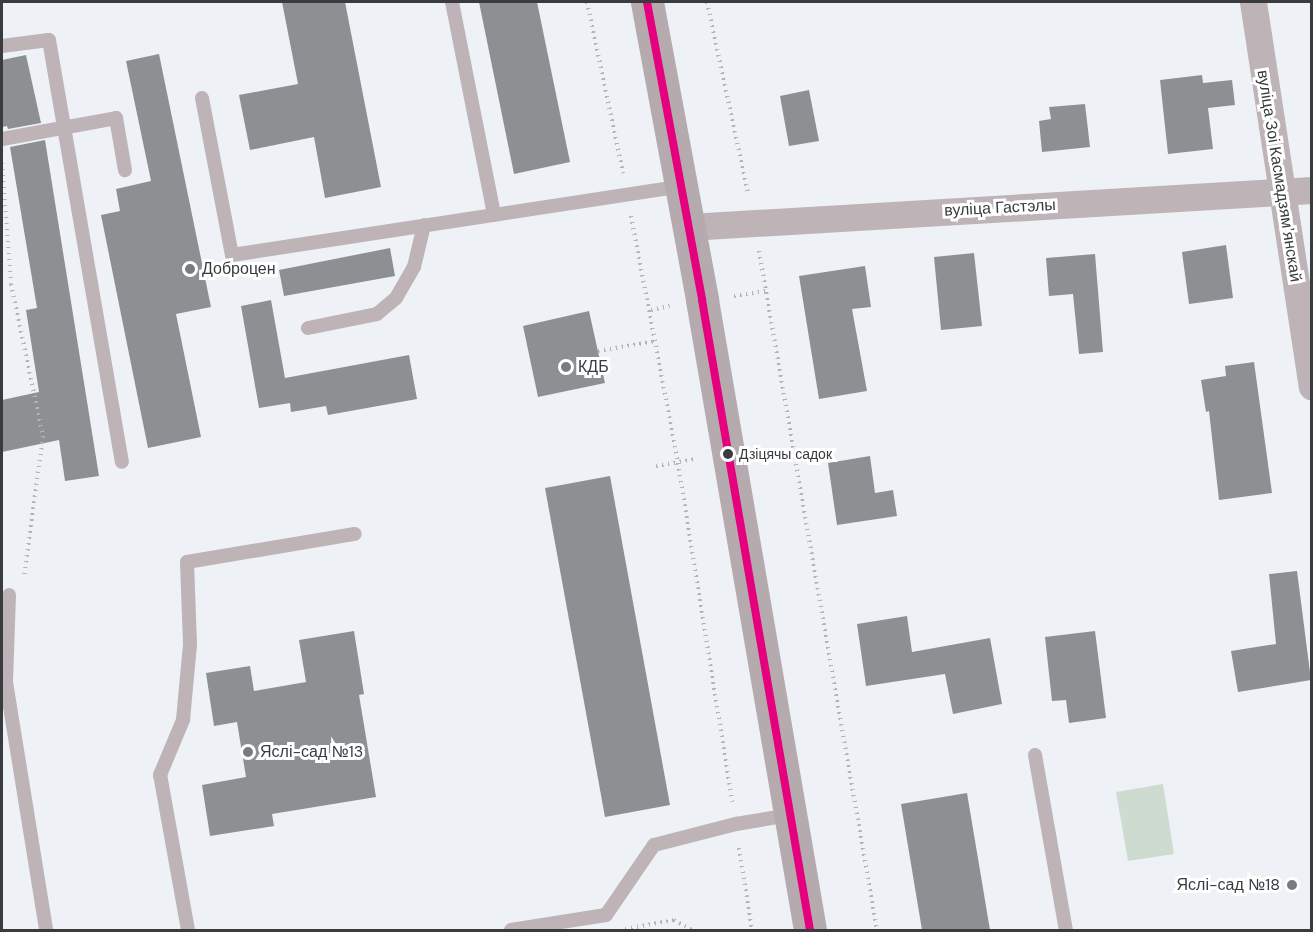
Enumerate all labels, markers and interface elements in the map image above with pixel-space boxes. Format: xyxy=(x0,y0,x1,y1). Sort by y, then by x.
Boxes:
street label: вуліца Зоі Касмадзямʼянскай xyxy=(1253,69,1305,283)
street label: вуліца Гастэлы xyxy=(944,195,1056,221)
place label: Доброцен xyxy=(202,259,276,279)
marker: Доброцен xyxy=(183,262,197,276)
place label: КДБ xyxy=(578,357,609,377)
marker: КДБ xyxy=(559,360,573,374)
place label: Дзіцячы садок xyxy=(739,446,832,462)
marker: Дзіцячы садок xyxy=(722,448,734,460)
place label: Яслі-сад №13 xyxy=(260,742,363,762)
marker: Яслі-сад №13 xyxy=(241,745,255,759)
place label: Яслі-сад №18 xyxy=(1177,875,1280,895)
marker: Яслі-сад №18 xyxy=(1285,878,1299,892)

